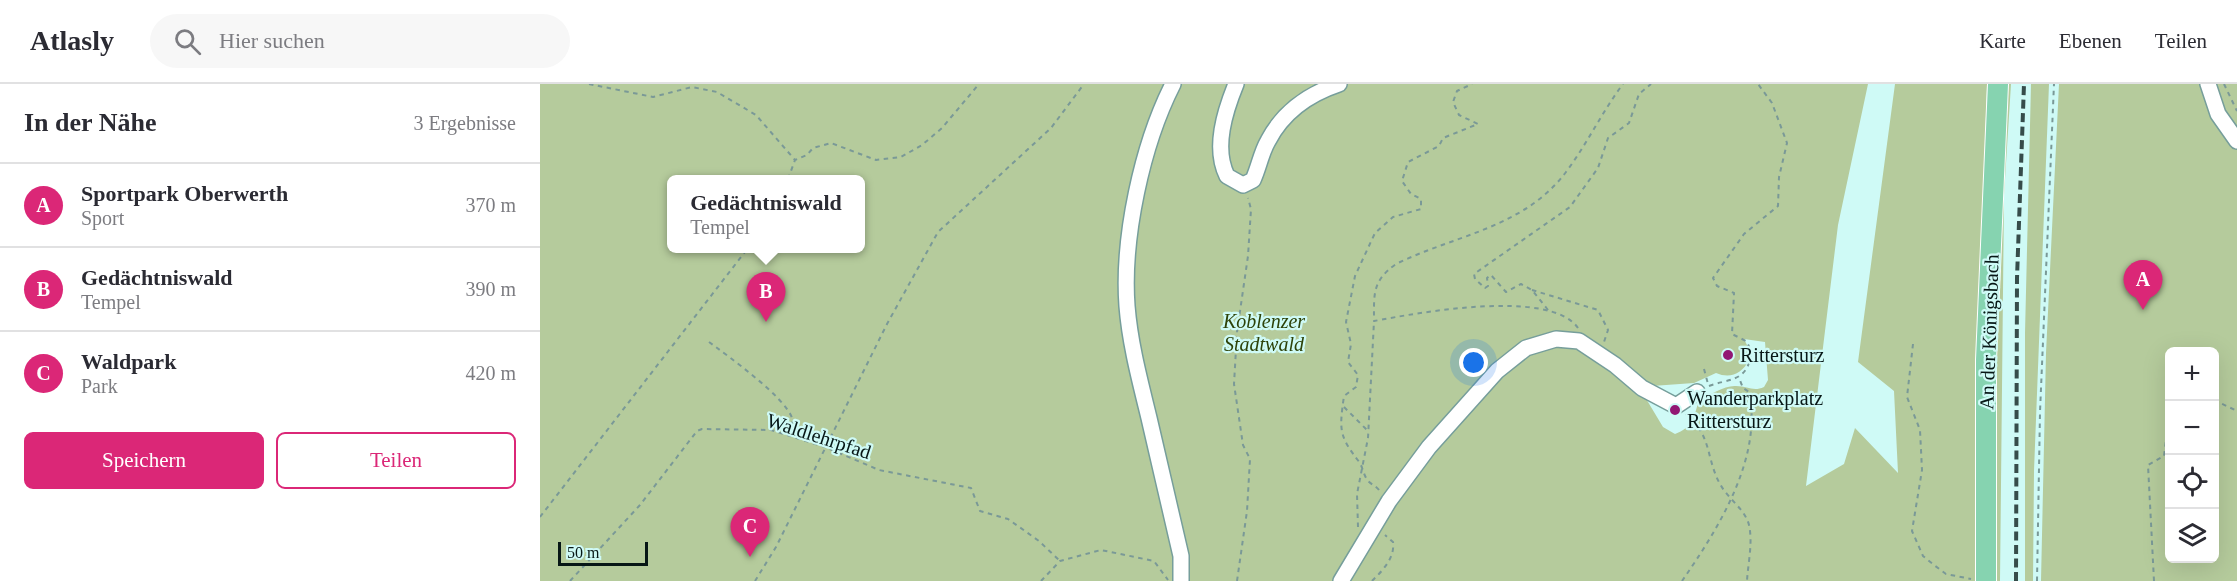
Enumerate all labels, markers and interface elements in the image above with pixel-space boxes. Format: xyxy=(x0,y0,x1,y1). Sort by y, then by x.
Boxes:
search box xyxy=(150,14,570,68)
text: Atlasly xyxy=(30,25,114,56)
icon: search xyxy=(171,25,204,58)
text: Hier suchen xyxy=(219,28,325,53)
text: Karte xyxy=(1979,29,2026,53)
text: Ebenen xyxy=(2059,29,2122,53)
text: Teilen xyxy=(2155,29,2207,53)
text: In der Nähe xyxy=(24,108,156,137)
text: 3 Ergebnisse xyxy=(414,112,516,134)
popup xyxy=(667,175,865,253)
text: Sportpark Oberwerth xyxy=(81,181,288,206)
text: Gedächtniswald xyxy=(690,190,842,215)
text: A xyxy=(36,194,51,216)
text: 370 m xyxy=(465,194,516,216)
text: Sport xyxy=(81,207,124,229)
text: Tempel xyxy=(690,216,750,238)
street label: An der Königsbach xyxy=(1975,254,2004,410)
pin: A xyxy=(2124,260,2162,310)
text: Gedächtniswald xyxy=(81,265,233,290)
pin: B xyxy=(746,272,786,322)
text: B xyxy=(37,278,50,300)
text: 390 m xyxy=(465,278,516,300)
text: Tempel xyxy=(81,291,141,313)
park label: Koblenzer Stadtwald xyxy=(1222,310,1305,355)
place label: Rittersturz xyxy=(1740,344,1825,366)
map controls xyxy=(2165,347,2219,563)
button: + xyxy=(2165,347,2219,401)
your location xyxy=(1459,348,1488,377)
marker: Rittersturz xyxy=(1721,348,1735,362)
text: Waldpark xyxy=(81,349,176,374)
text: C xyxy=(36,362,51,384)
text: 420 m xyxy=(465,362,516,384)
text: Park xyxy=(81,375,118,397)
place label: Wanderparkplatz Rittersturz xyxy=(1687,387,1823,432)
button: − xyxy=(2165,401,2219,455)
marker: Wanderparkplatz Rittersturz xyxy=(1668,403,1682,417)
street label: Waldlehrpfad xyxy=(764,409,874,464)
button: Speichern xyxy=(24,432,264,489)
button: Teilen xyxy=(276,432,516,489)
button: locate xyxy=(2165,455,2219,509)
pin: C xyxy=(730,508,770,557)
button: layers xyxy=(2165,509,2219,563)
scale bar xyxy=(558,539,648,566)
text: 50 m xyxy=(567,544,599,561)

